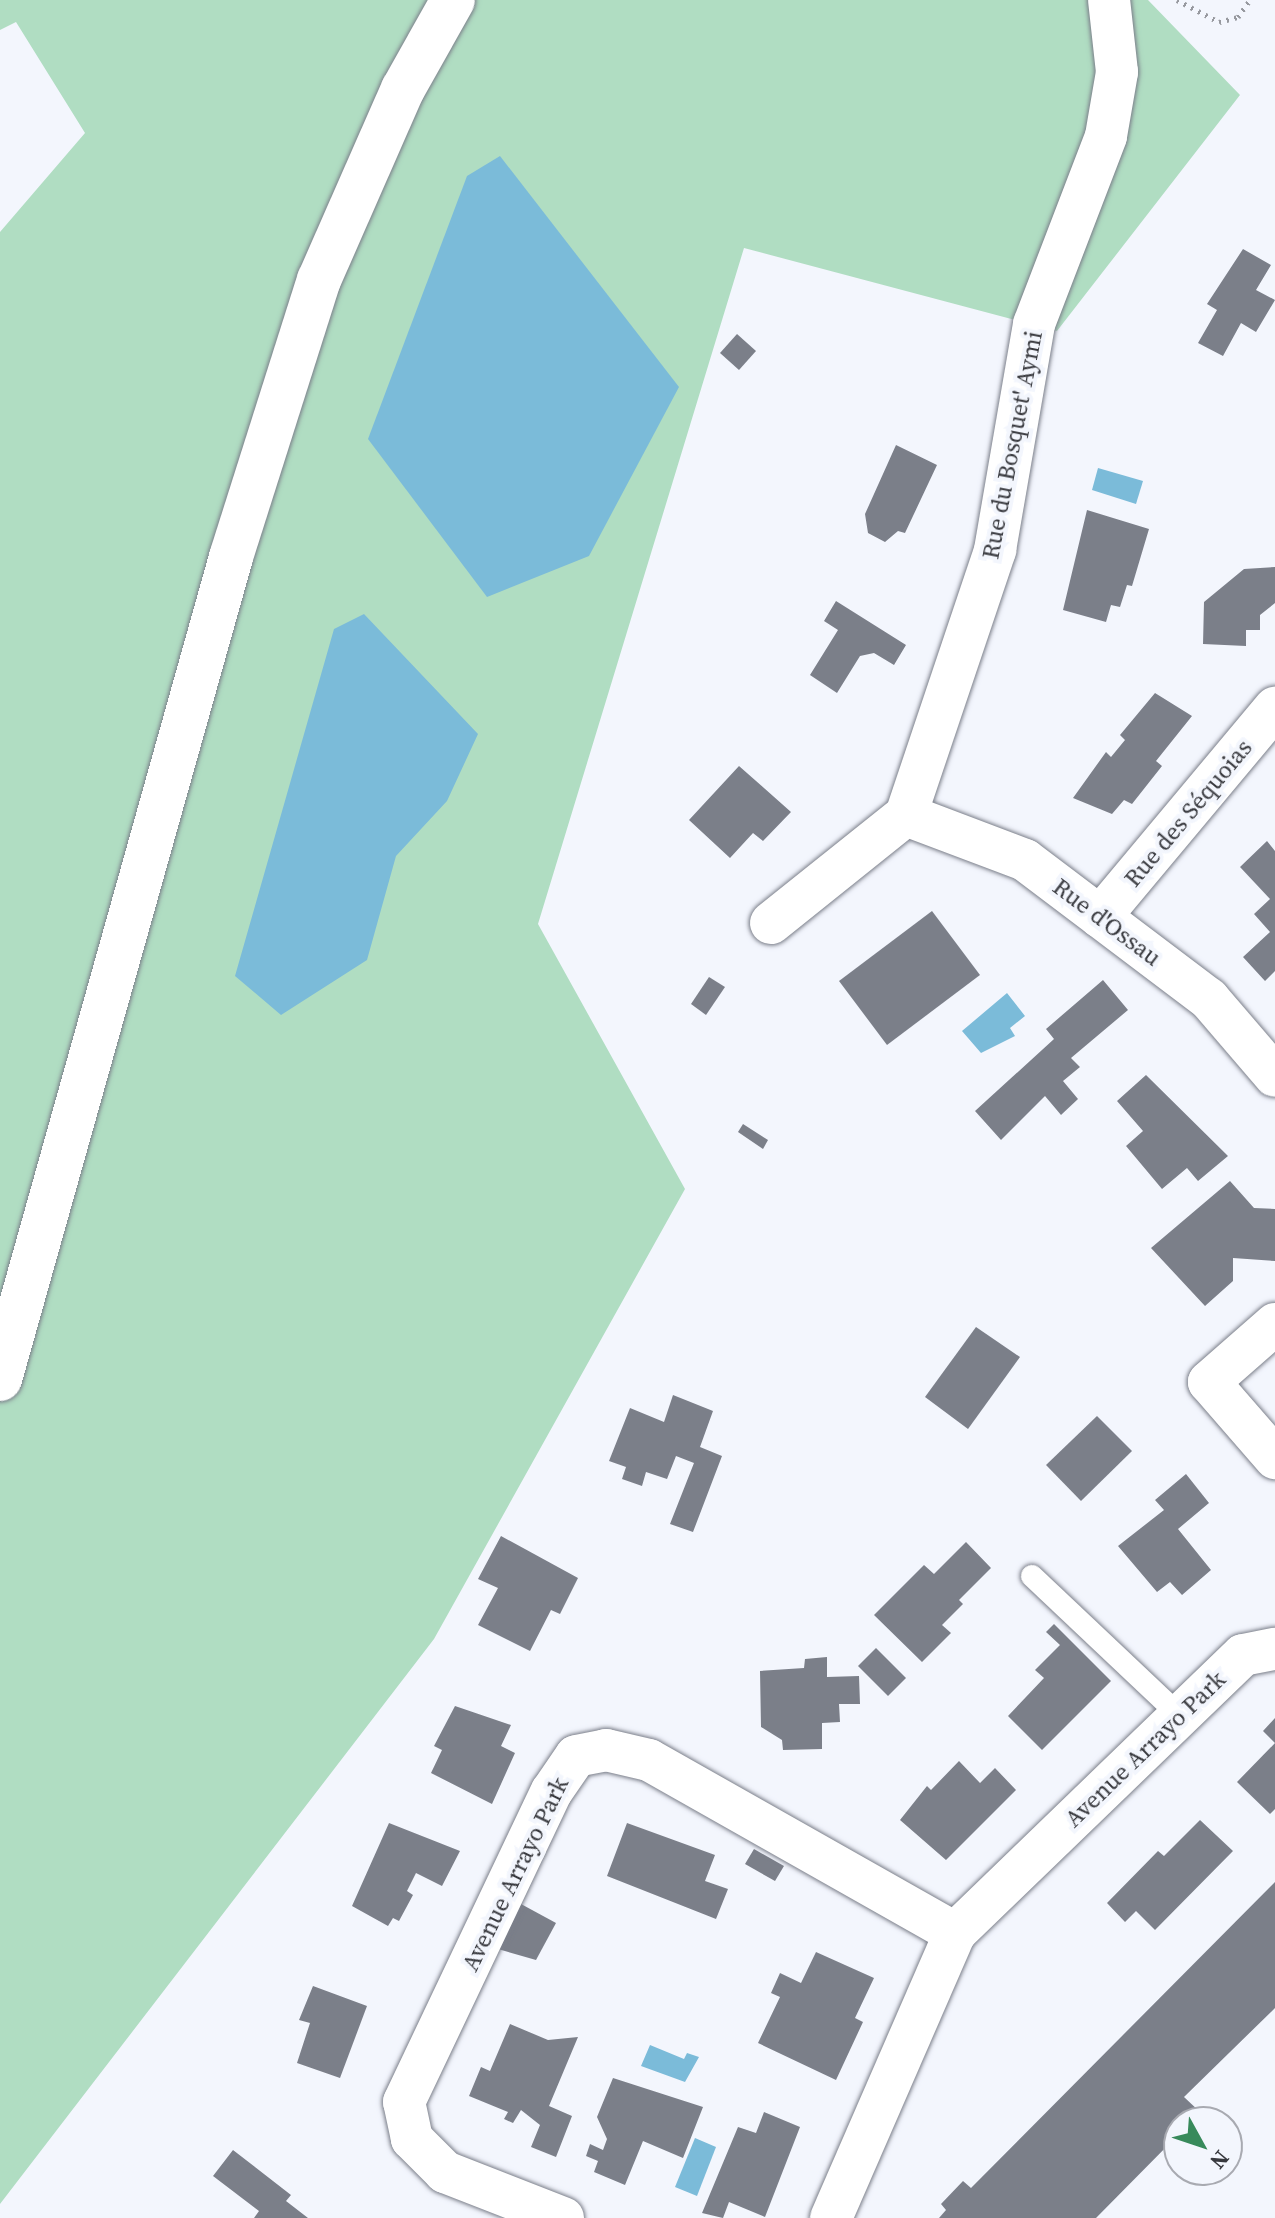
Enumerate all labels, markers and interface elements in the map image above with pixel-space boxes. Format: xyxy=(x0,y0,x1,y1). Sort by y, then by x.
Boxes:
street label: Rue du Bosquet' Aymi xyxy=(976,329,1048,561)
street label: Rue des Séquoias xyxy=(1118,733,1258,893)
street label: Rue d'Ossau xyxy=(1047,872,1167,972)
street label: Avenue Arrayo Park xyxy=(1059,1665,1231,1833)
street label: Avenue Arrayo Park xyxy=(456,1772,574,1976)
north arrow xyxy=(1163,2106,1243,2186)
text: N xyxy=(1203,2144,1236,2176)

